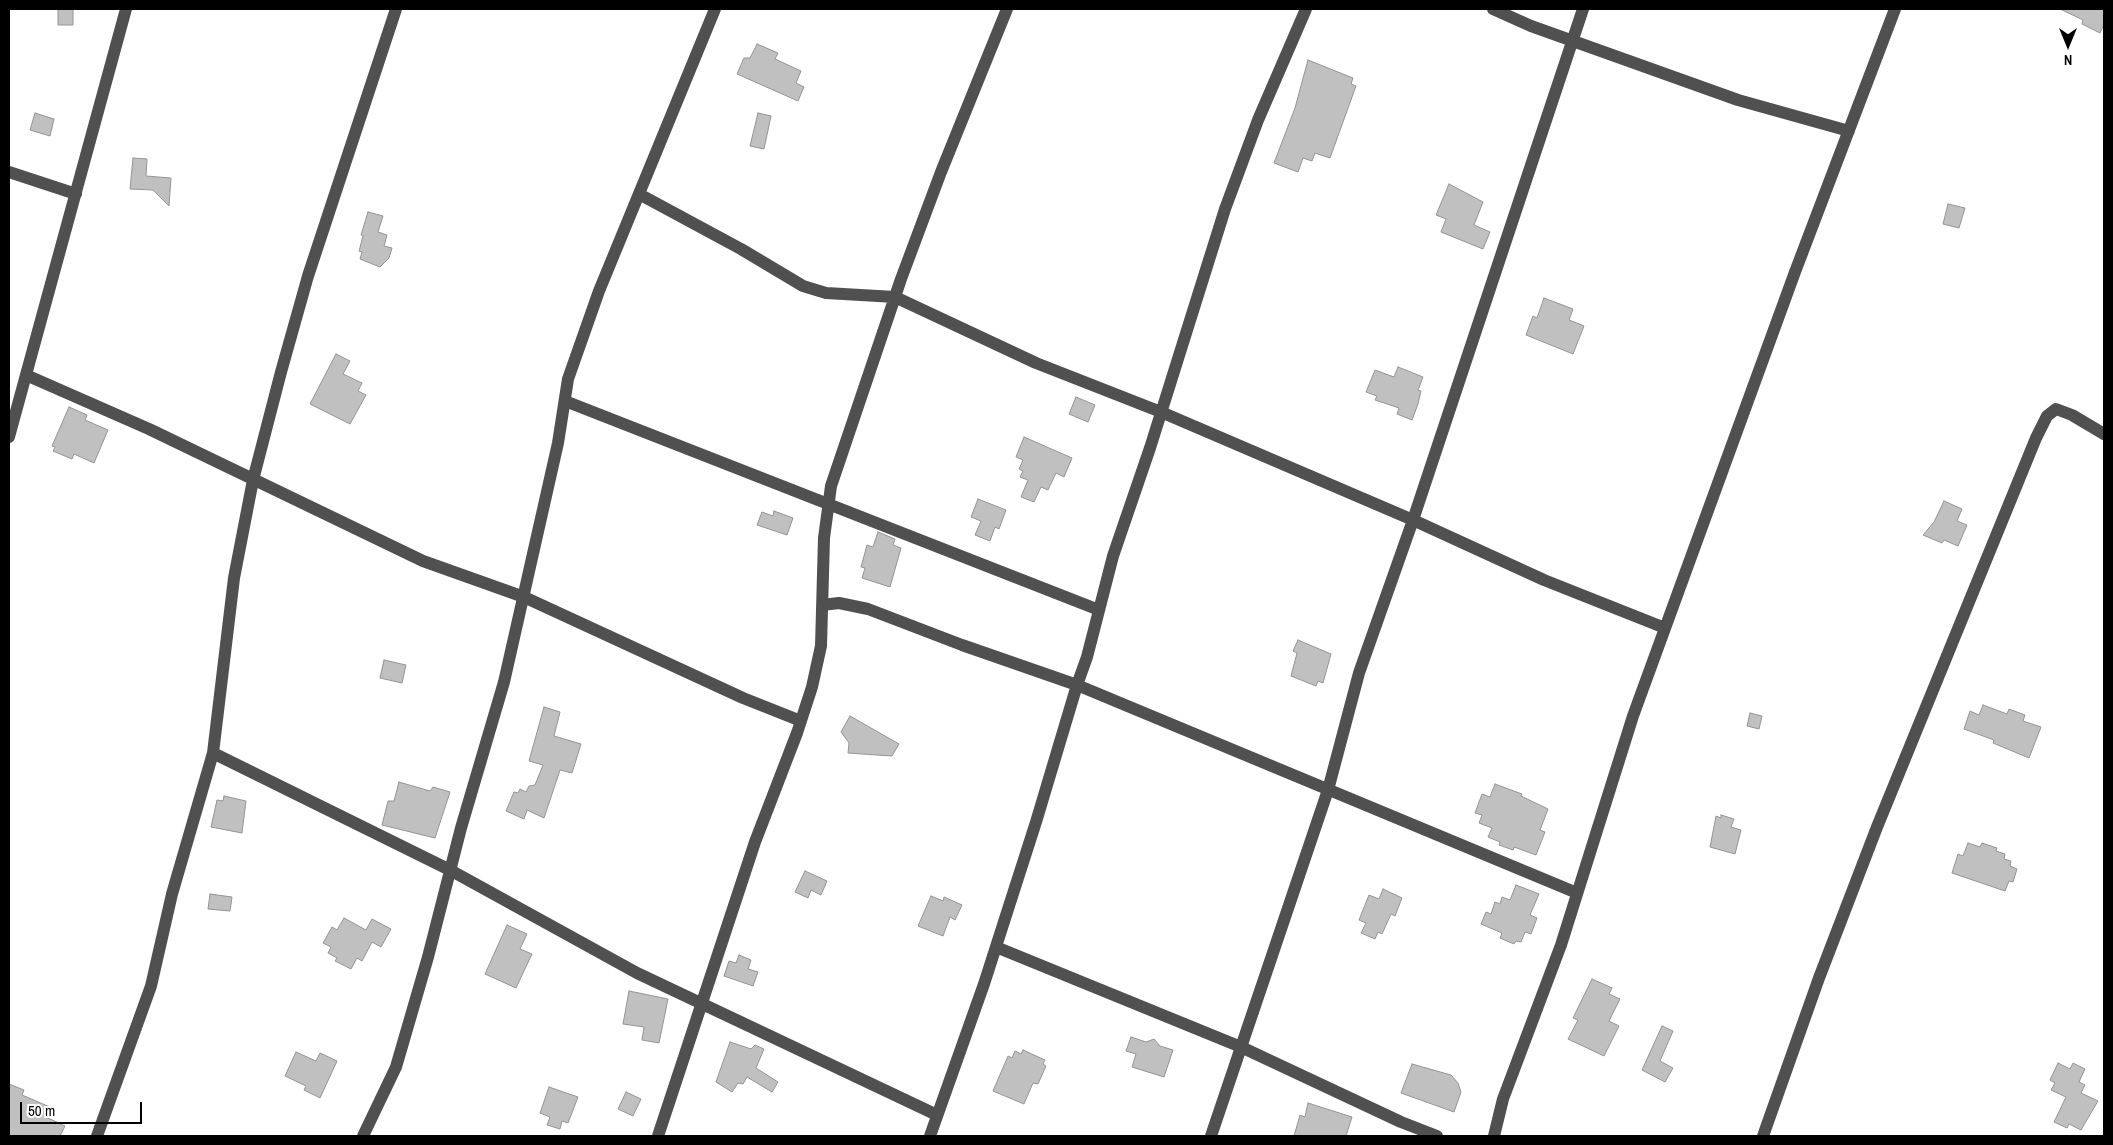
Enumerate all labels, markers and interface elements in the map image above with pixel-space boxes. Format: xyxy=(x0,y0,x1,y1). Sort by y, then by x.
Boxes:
north arrow xyxy=(2043,20,2093,70)
text: N xyxy=(2064,51,2072,69)
scale bar xyxy=(22,1092,145,1124)
text: 50 m xyxy=(28,1100,55,1121)

